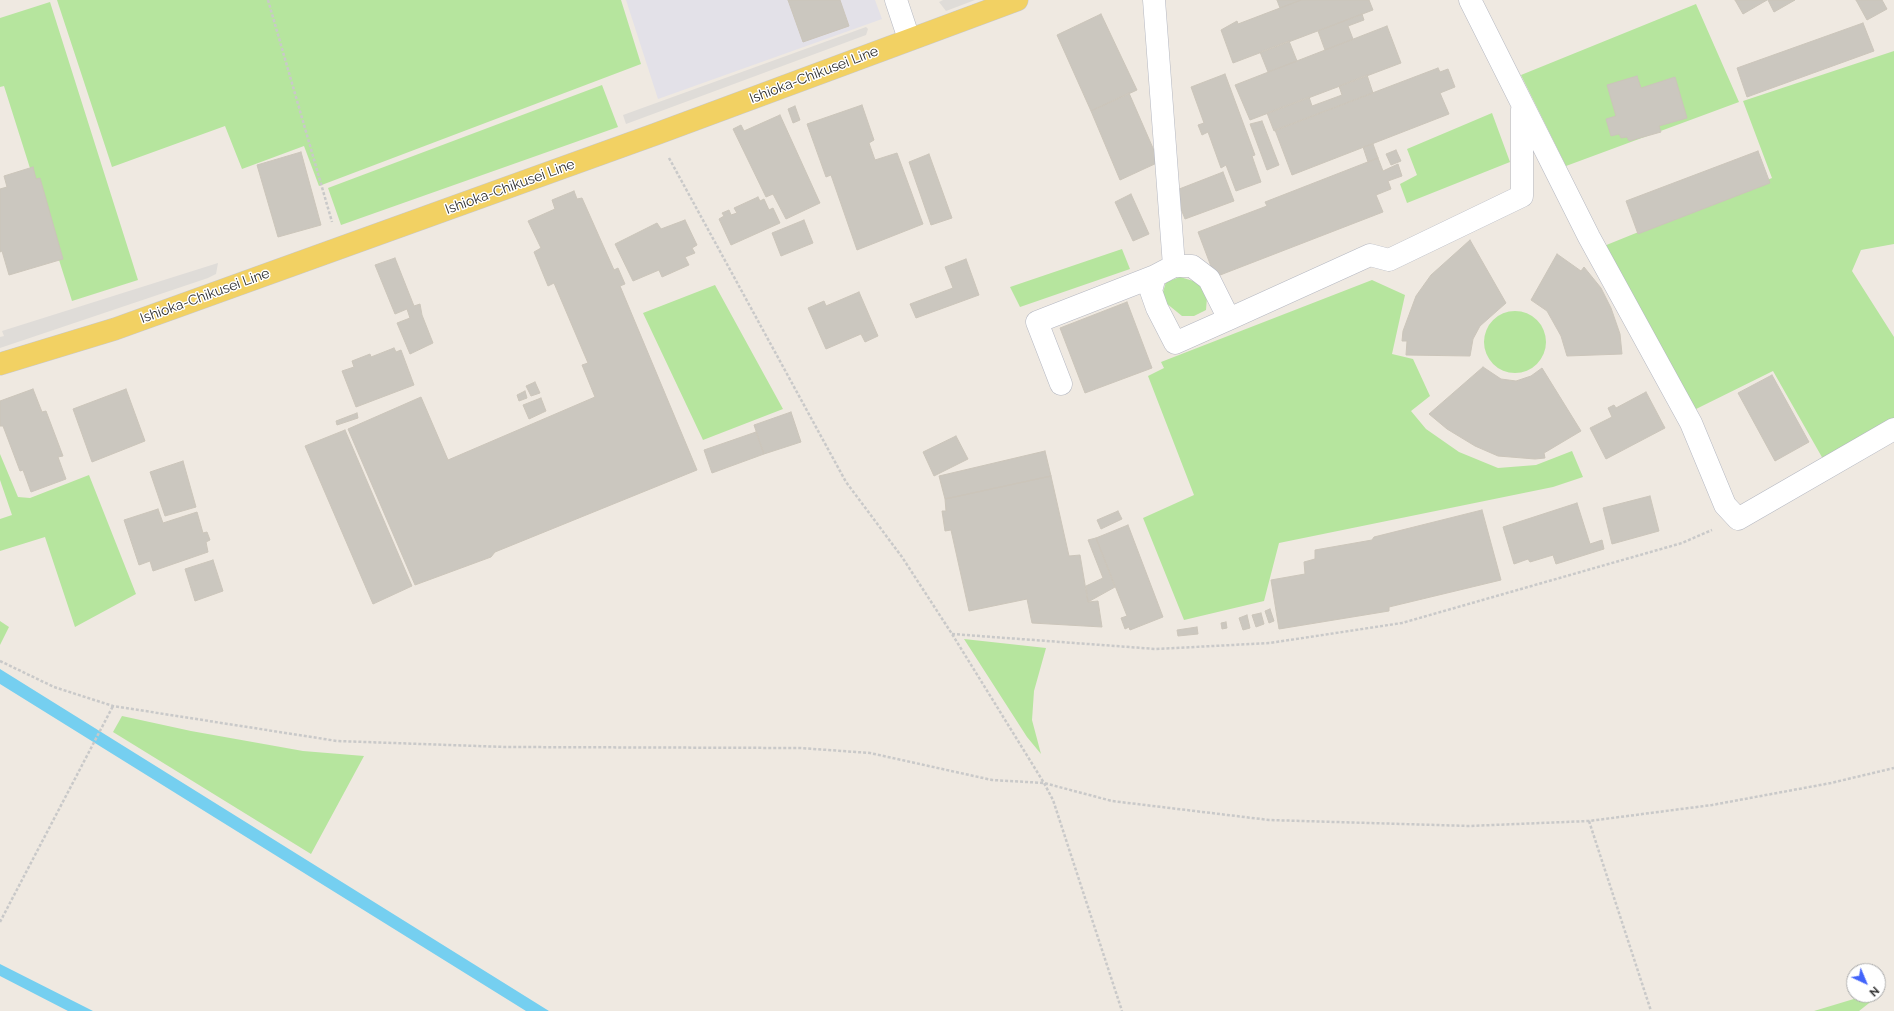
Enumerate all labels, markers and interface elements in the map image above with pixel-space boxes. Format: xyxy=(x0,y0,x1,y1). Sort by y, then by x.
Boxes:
street label: Ishioka-Chikusei Line xyxy=(747,43,881,107)
street label: Ishioka-Chikusei Line xyxy=(443,156,577,218)
street label: Ishioka-Chikusei Line xyxy=(138,265,272,327)
north arrow xyxy=(1846,963,1886,1003)
text: N xyxy=(1866,984,1882,999)

